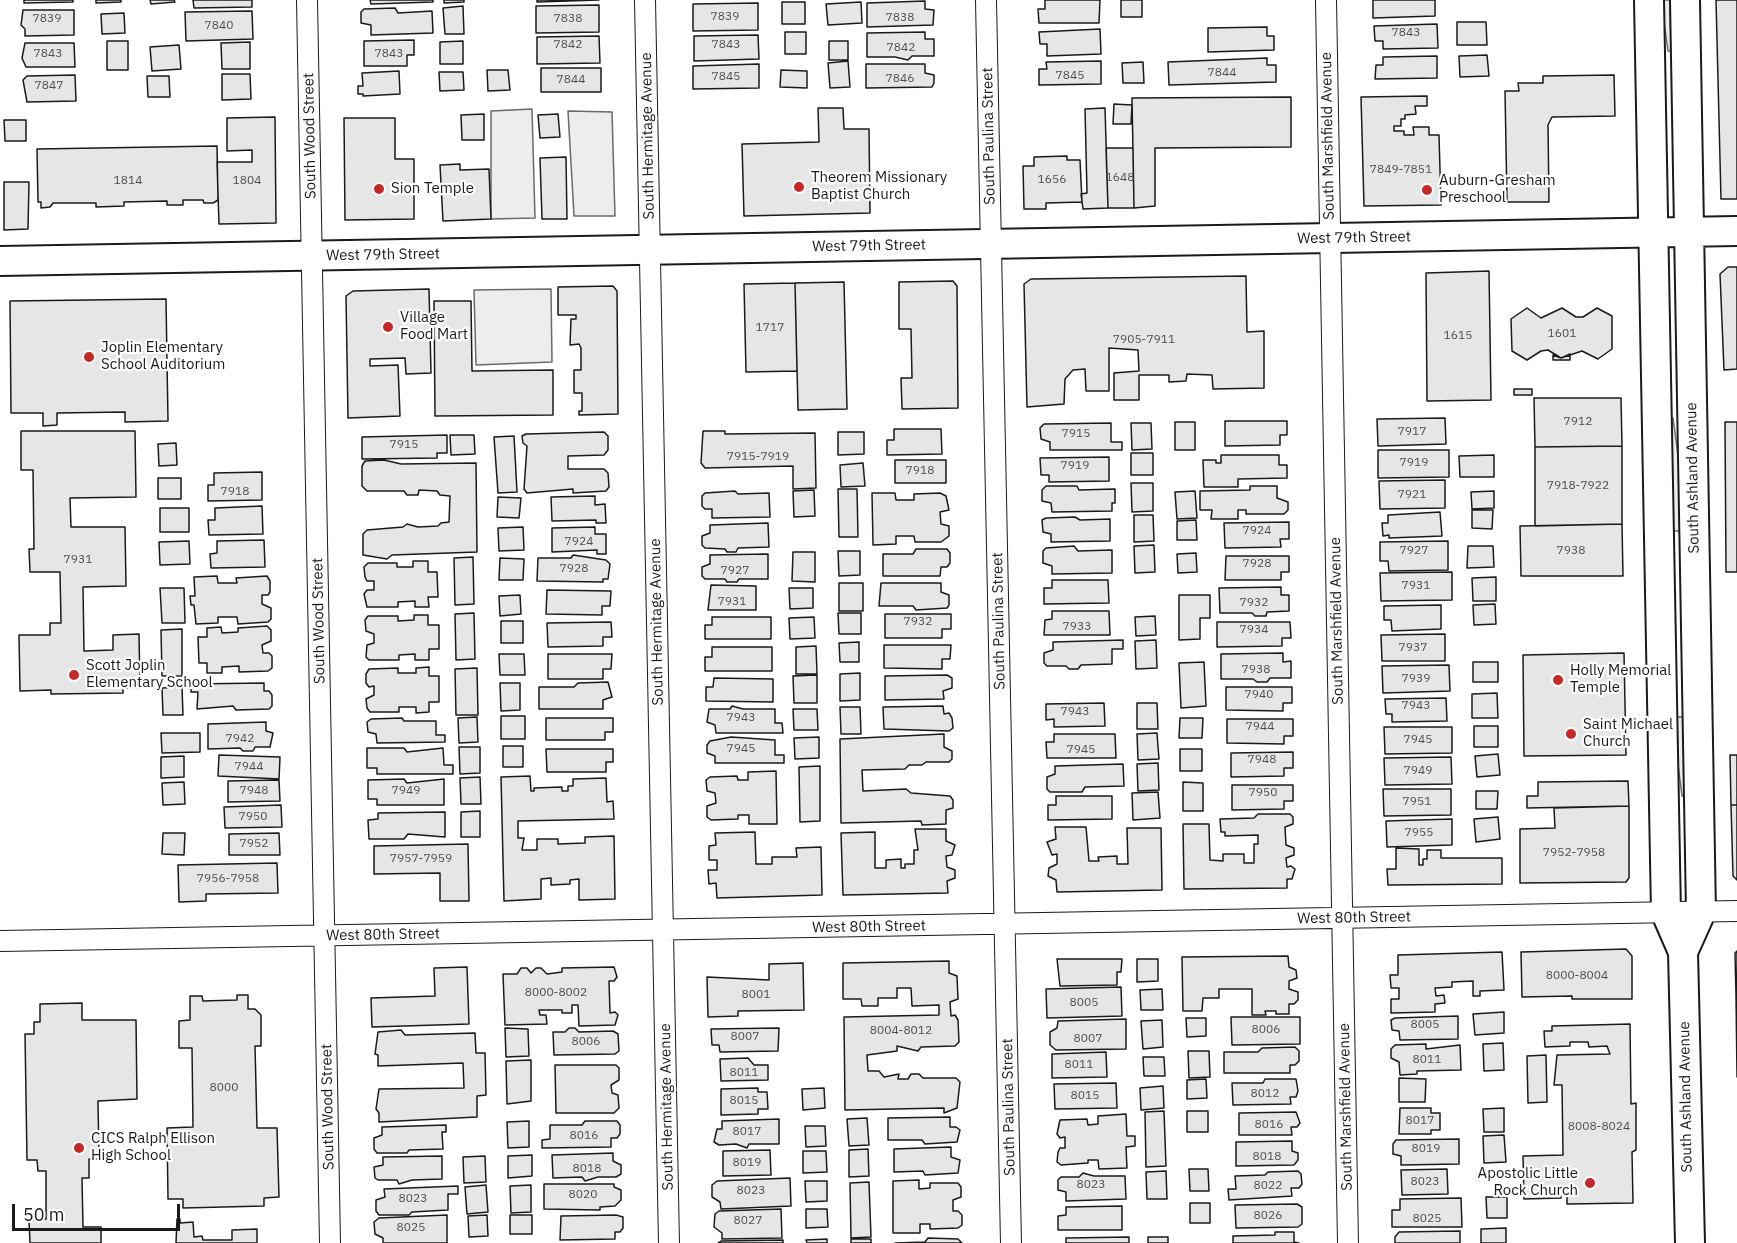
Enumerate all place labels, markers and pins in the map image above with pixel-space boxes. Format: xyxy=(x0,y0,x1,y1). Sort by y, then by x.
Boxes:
place label: Theorem Missionary Baptist Church xyxy=(811,169,947,204)
place label: Auburn-Gresham Preschool xyxy=(1439,172,1556,207)
place label: Sion Temple xyxy=(391,180,474,198)
marker: Theorem Missionary Baptist Church xyxy=(792,180,806,194)
marker: Sion Temple xyxy=(372,182,386,196)
marker: Auburn-Gresham Preschool xyxy=(1420,183,1434,197)
place label: Village Food Mart xyxy=(400,309,468,344)
marker: Village Food Mart xyxy=(381,320,395,334)
place label: Joplin Elementary School Auditorium xyxy=(101,339,225,374)
marker: Joplin Elementary School Auditorium xyxy=(82,350,96,364)
place label: Scott Joplin Elementary School xyxy=(86,657,213,692)
place label: Holly Memorial Temple xyxy=(1570,662,1671,697)
marker: Scott Joplin Elementary School xyxy=(67,668,81,682)
marker: Holly Memorial Temple xyxy=(1551,673,1565,687)
place label: Saint Michael Church xyxy=(1583,716,1673,751)
marker: Saint Michael Church xyxy=(1564,727,1578,741)
place label: CICS Ralph Ellison High School xyxy=(91,1130,215,1165)
marker: CICS Ralph Ellison High School xyxy=(72,1141,86,1155)
place label: Apostolic Little Rock Church xyxy=(1478,1165,1578,1200)
marker: Apostolic Little Rock Church xyxy=(1583,1176,1597,1190)

